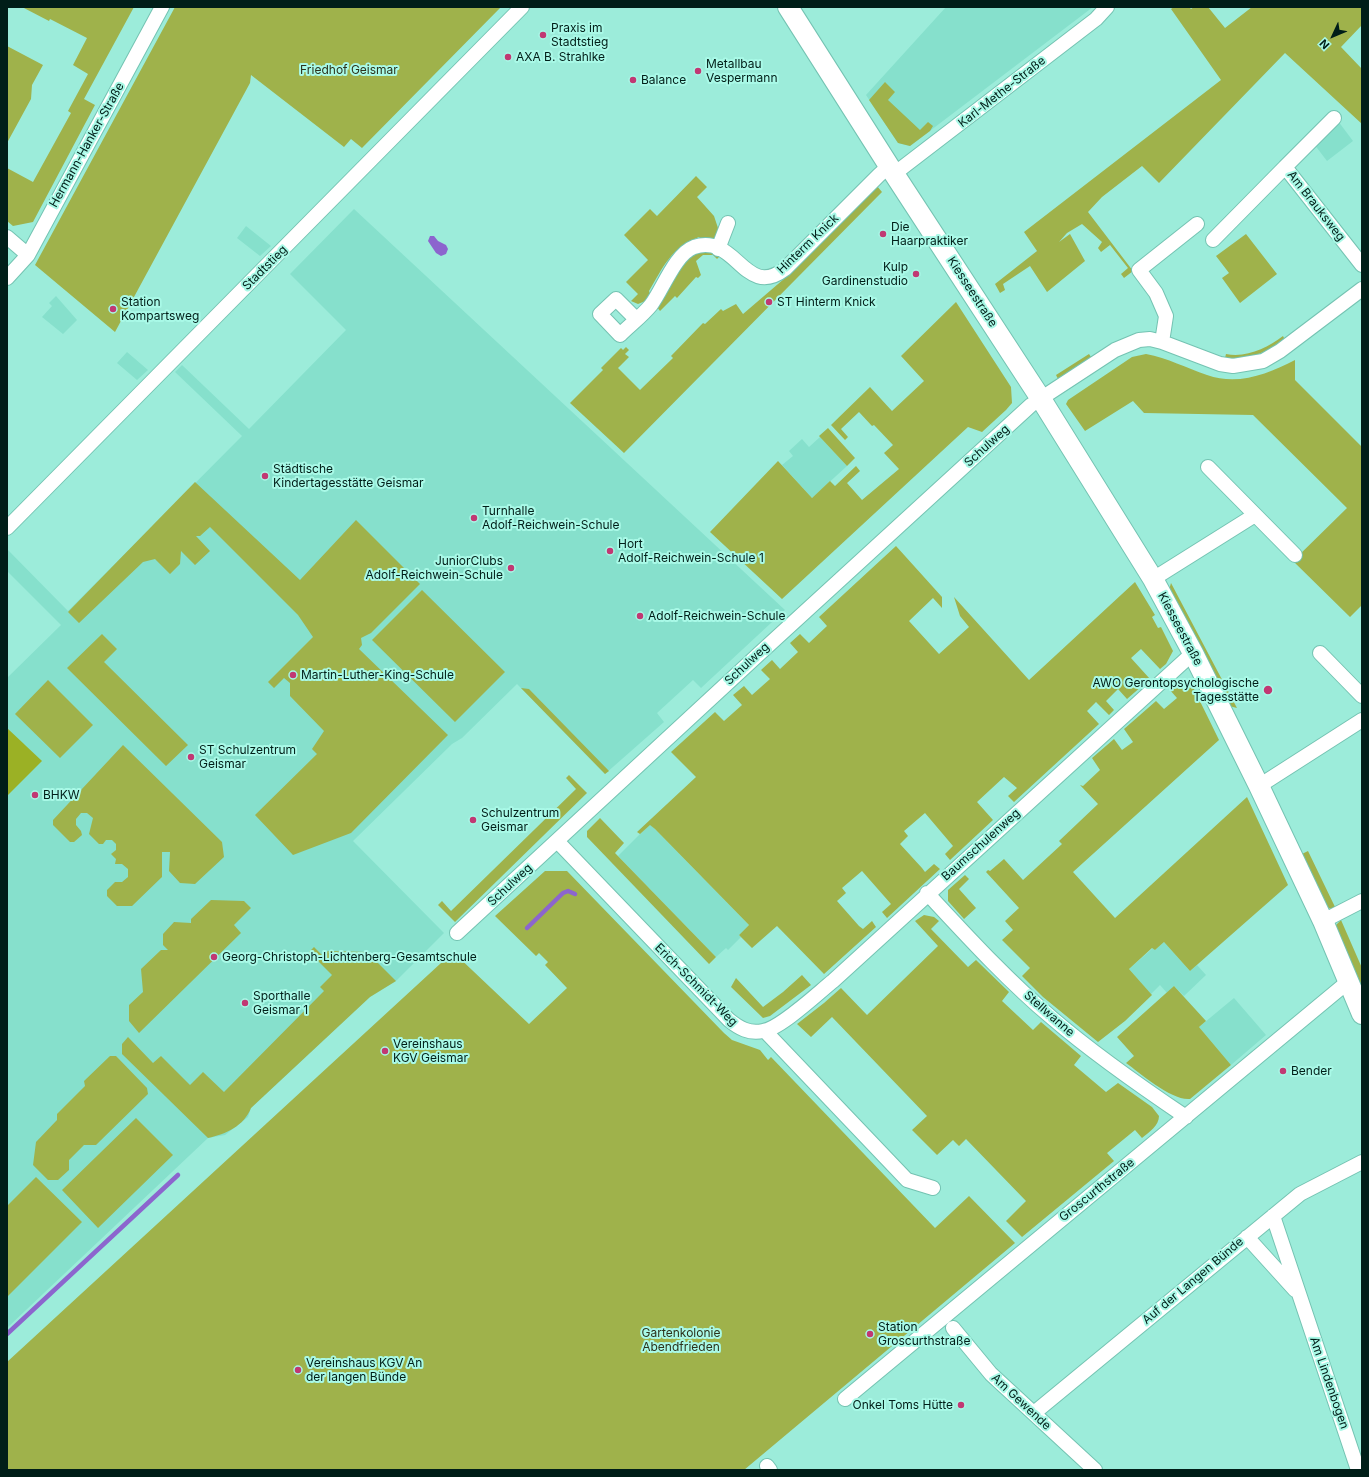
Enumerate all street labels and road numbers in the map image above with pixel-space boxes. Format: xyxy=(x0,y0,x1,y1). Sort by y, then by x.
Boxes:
street label: Karl-Methe-Straße xyxy=(956,54,1048,130)
street label: Hermann-Hanker-Straße xyxy=(47,80,127,210)
street label: Am Brauksweg xyxy=(1284,168,1348,244)
street label: Hinterm Knick xyxy=(774,211,842,277)
street label: Stadtstieg xyxy=(240,243,290,293)
street label: Kiesseestraße xyxy=(944,254,1000,330)
street label: Schulweg xyxy=(962,422,1012,470)
street label: Kiesseestraße xyxy=(1155,590,1205,668)
street label: Schulweg xyxy=(722,640,772,688)
street label: Baumschulenweg xyxy=(939,806,1023,884)
street label: Schulweg xyxy=(485,861,535,909)
street label: Erich-Schmidt-Weg xyxy=(652,941,740,1029)
street label: Stellwanne xyxy=(1021,988,1077,1040)
street label: Groscurthstraße xyxy=(1057,1155,1137,1225)
street label: Auf der Langen Bünde xyxy=(1140,1235,1246,1327)
street label: Am Lindenbogen xyxy=(1307,1335,1351,1431)
street label: Am Gewende xyxy=(988,1371,1054,1433)

